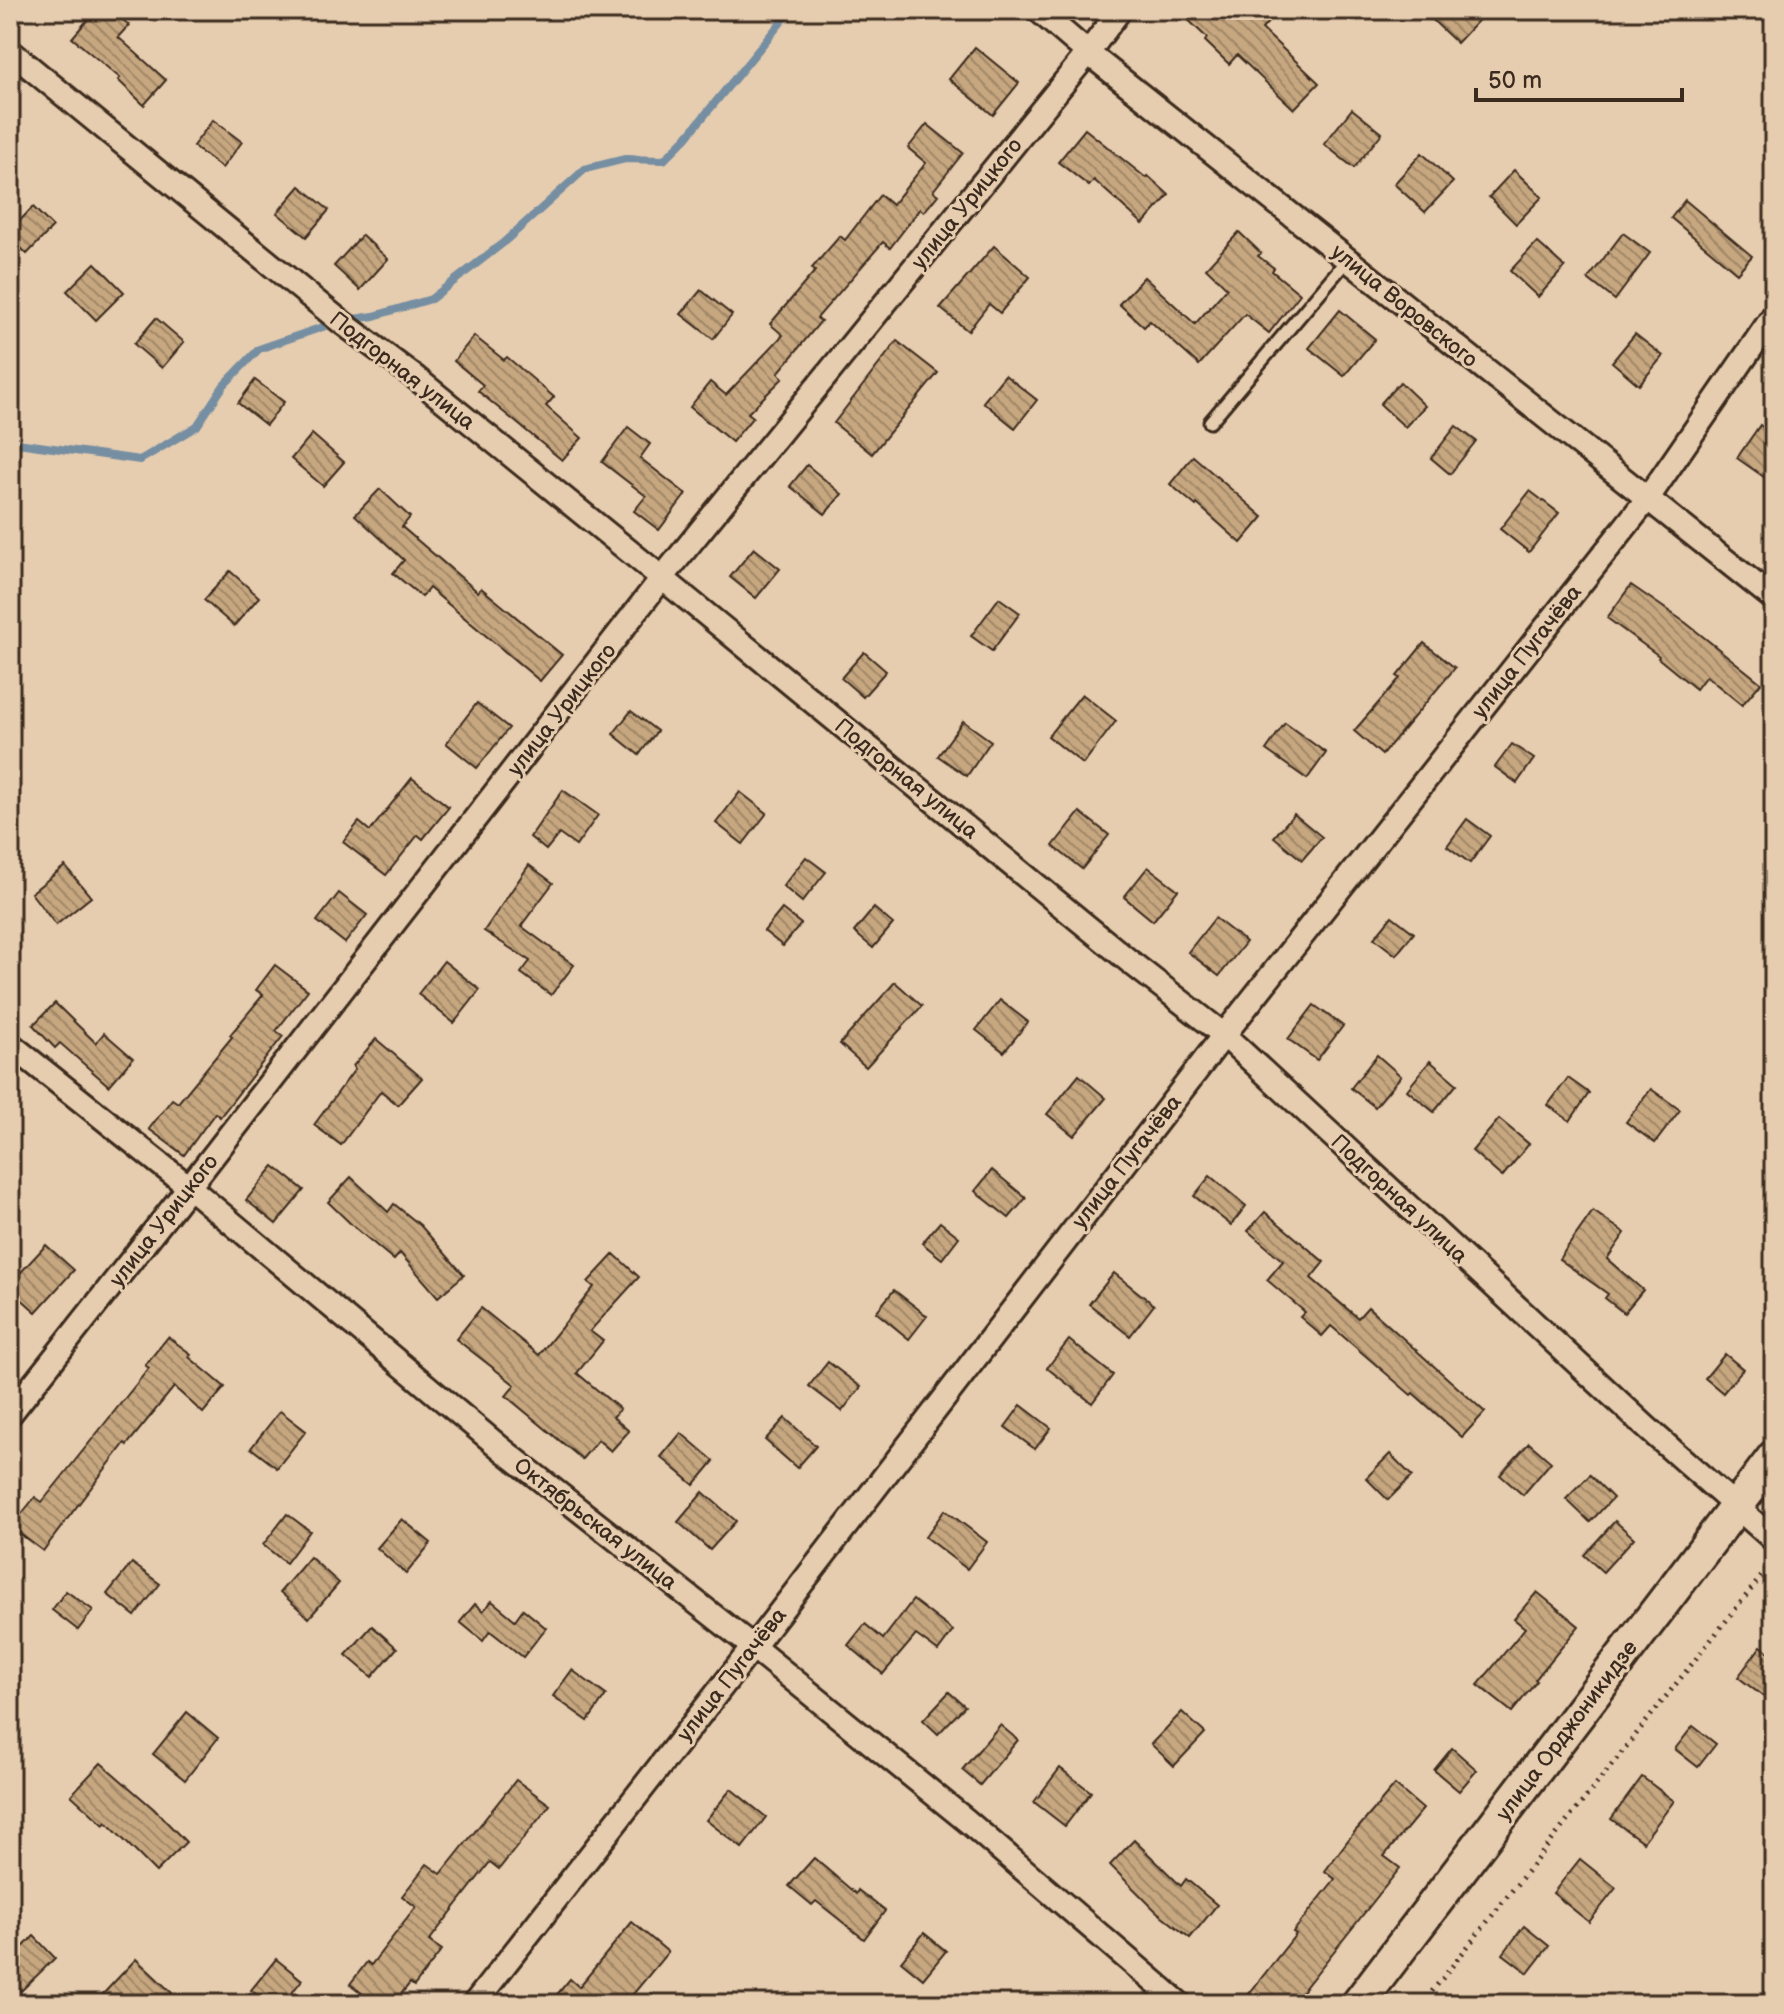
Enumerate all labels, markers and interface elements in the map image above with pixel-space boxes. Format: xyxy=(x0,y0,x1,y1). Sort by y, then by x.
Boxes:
scale bar xyxy=(1476,52,1682,102)
text: 50 m xyxy=(1488,66,1542,95)
street label: улица Урицкого xyxy=(906,133,1028,275)
street label: улица Воровского xyxy=(1325,239,1483,374)
street label: Подгорная улица xyxy=(324,306,480,436)
street label: улица Пугачёва xyxy=(1467,580,1588,724)
street label: улица Урицкого xyxy=(502,638,622,782)
street label: Подгорная улица xyxy=(829,713,983,845)
street label: улица Пугачёва xyxy=(1067,1090,1188,1234)
street label: Подгорная улица xyxy=(1325,1129,1473,1269)
street label: улица Урицкого xyxy=(104,1149,224,1293)
street label: Октябрьская улица xyxy=(508,1452,682,1596)
street label: улица Пугачёва xyxy=(672,1603,793,1747)
street label: улица Орджоникидзе xyxy=(1490,1635,1644,1827)

